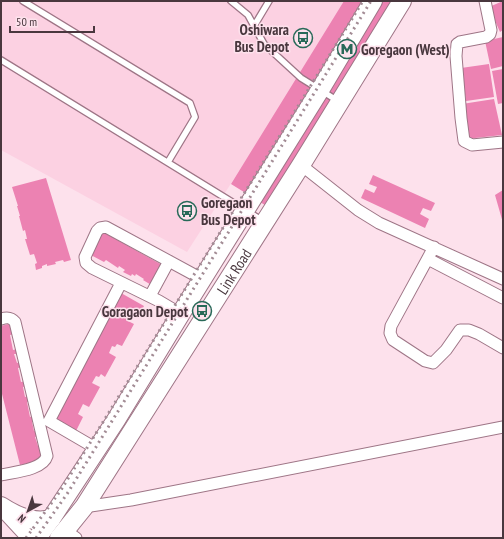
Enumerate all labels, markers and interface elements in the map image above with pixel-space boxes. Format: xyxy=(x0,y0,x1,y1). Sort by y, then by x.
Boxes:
scale bar xyxy=(10,8,94,34)
text: 50 m xyxy=(16,14,37,29)
place label: Oshiwara Bus Depot xyxy=(234,20,290,56)
bus stop icon: Oshiwara Bus Depot xyxy=(292,27,314,49)
metro station icon: Goregaon (West) xyxy=(336,38,358,60)
place label: Goregaon (West) xyxy=(361,40,450,59)
place label: Goregaon Bus Depot xyxy=(201,193,256,229)
bus stop icon: Goregaon Bus Depot xyxy=(176,200,198,222)
street label: Link Road xyxy=(212,245,255,298)
bus stop icon: Goragaon Depot xyxy=(191,300,213,322)
place label: Goragaon Depot xyxy=(102,302,189,321)
north arrow xyxy=(8,491,48,531)
text: N xyxy=(15,511,28,526)

